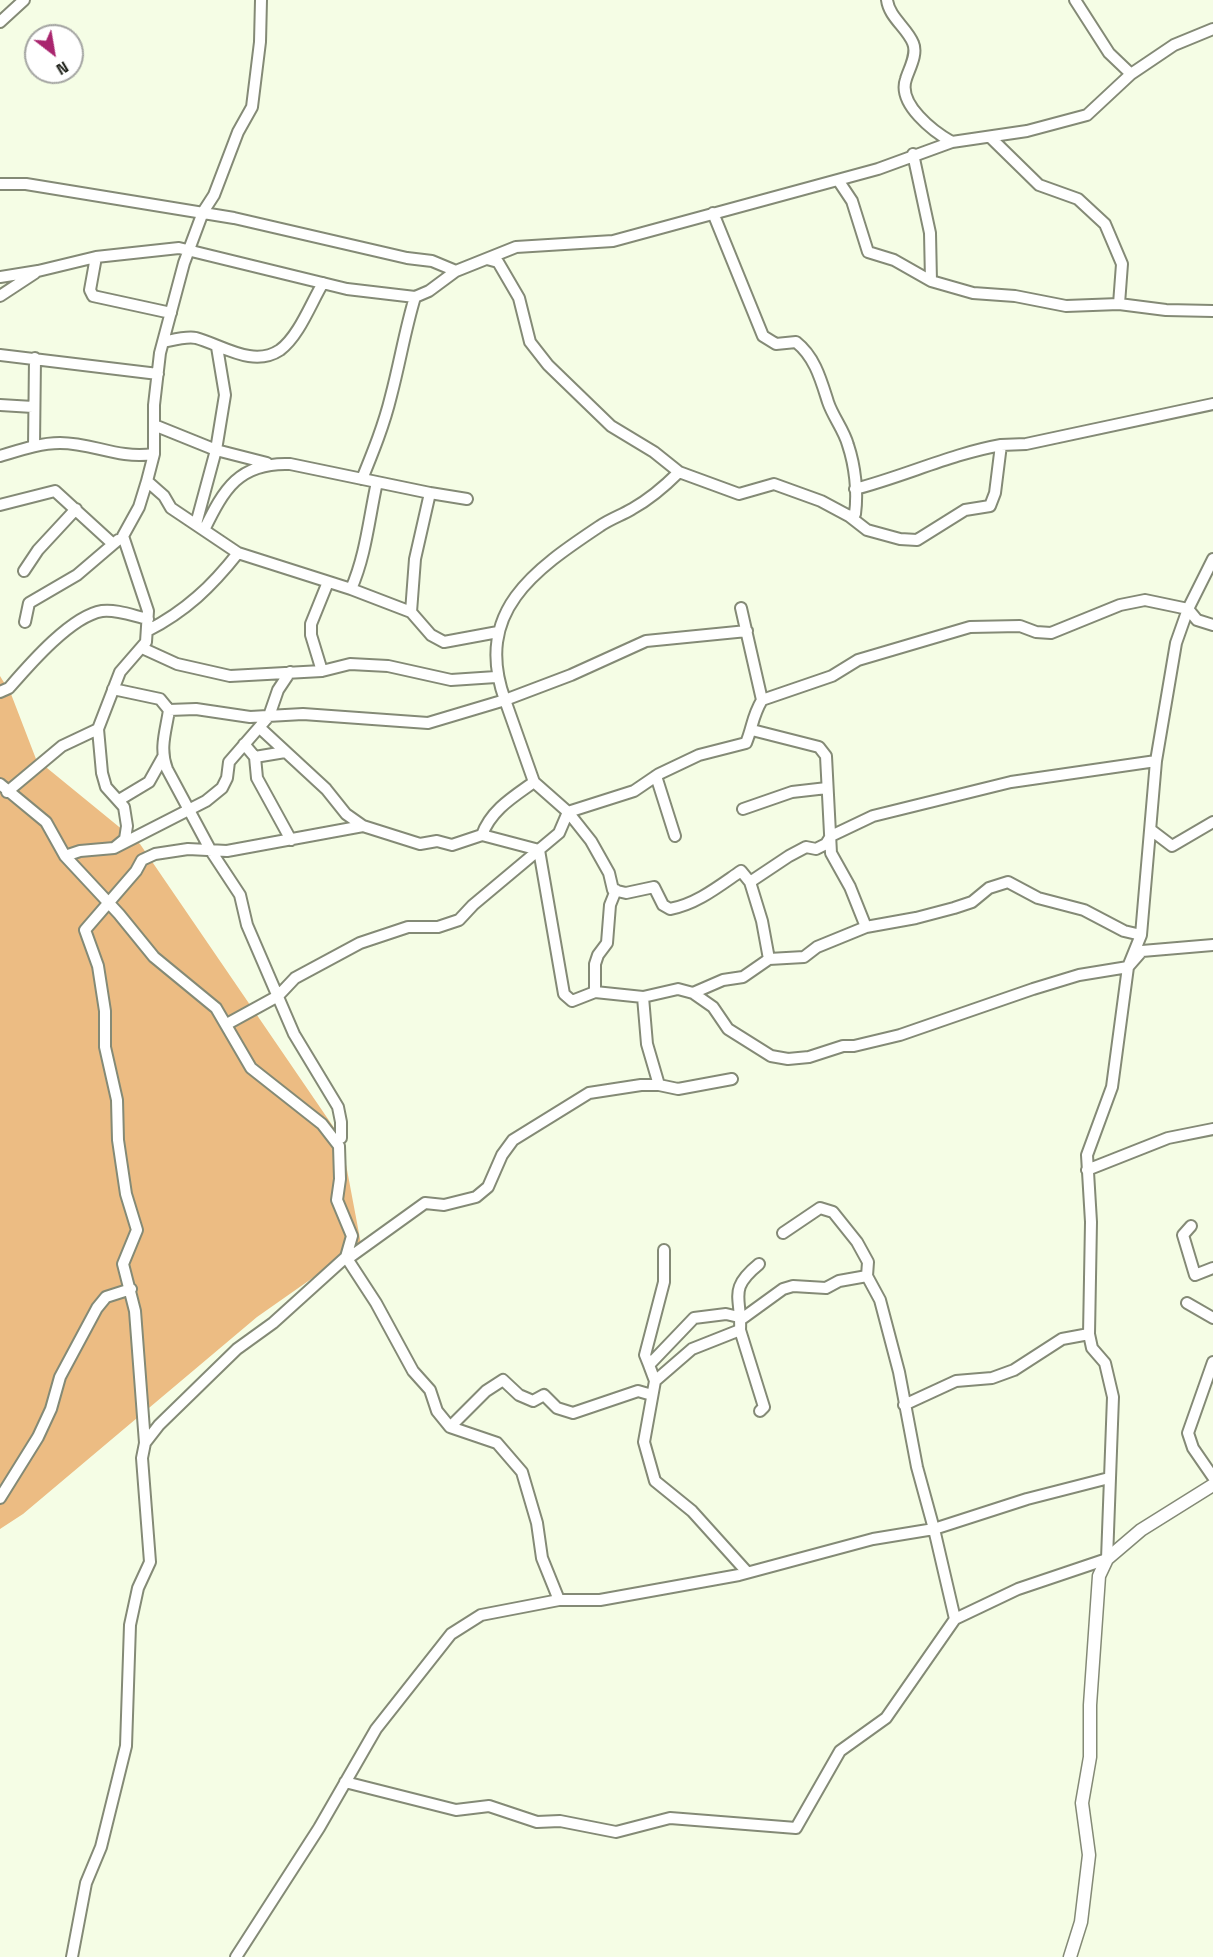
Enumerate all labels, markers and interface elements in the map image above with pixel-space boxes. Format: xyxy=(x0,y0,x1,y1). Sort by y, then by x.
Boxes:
north arrow xyxy=(24,24,84,84)
text: N xyxy=(52,56,73,80)

